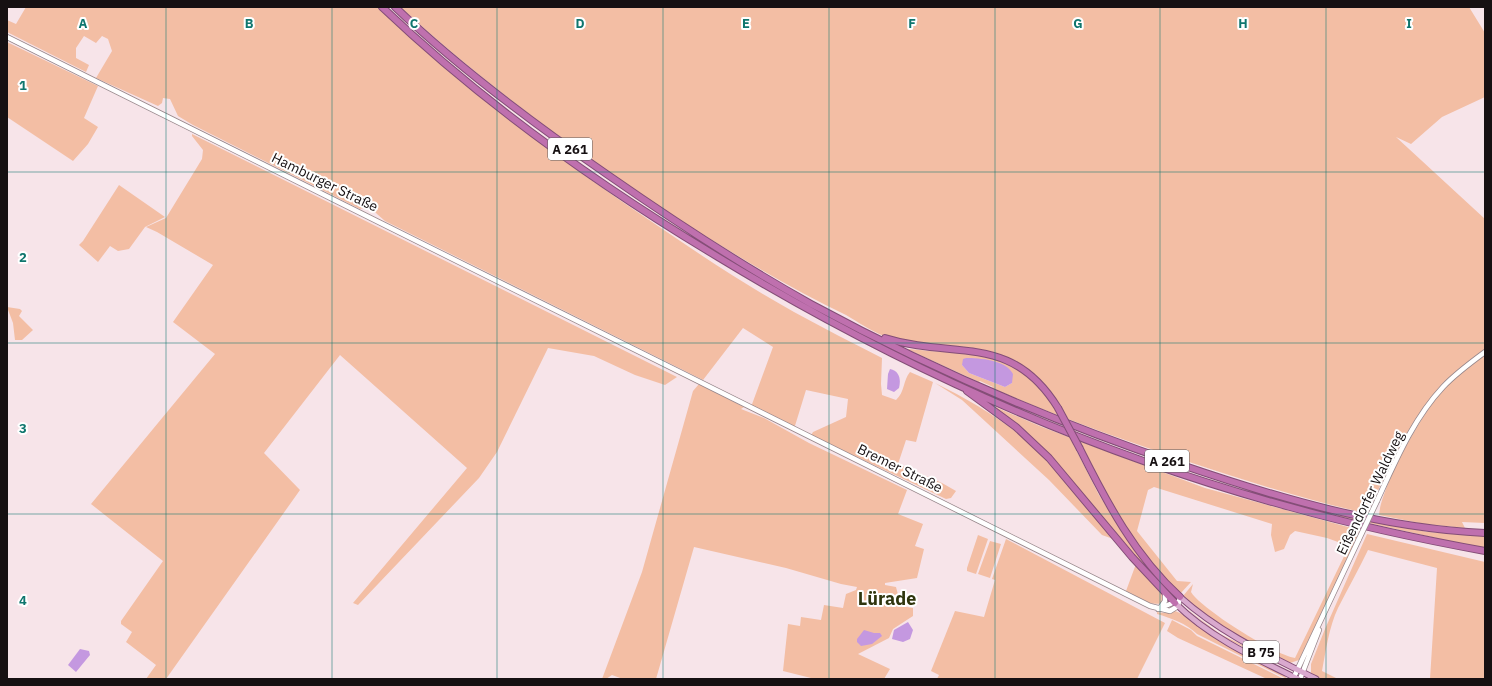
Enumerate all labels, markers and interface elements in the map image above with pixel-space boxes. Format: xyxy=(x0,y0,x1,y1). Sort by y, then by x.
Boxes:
text: A xyxy=(79,15,88,32)
text: B xyxy=(245,15,254,32)
text: C xyxy=(410,15,419,32)
text: D xyxy=(575,15,585,32)
text: E xyxy=(742,15,750,32)
text: F xyxy=(908,15,916,32)
text: G xyxy=(1073,15,1083,32)
text: H xyxy=(1238,15,1248,32)
text: I xyxy=(1406,15,1412,32)
text: 1 xyxy=(19,77,27,94)
road number: A 261 xyxy=(548,138,592,160)
street label: Hamburger Straße xyxy=(269,148,381,216)
text: 2 xyxy=(19,249,27,266)
text: 3 xyxy=(19,420,27,437)
street label: Eißendorfer Waldweg xyxy=(1332,428,1408,558)
street label: Bremer Straße xyxy=(854,440,946,497)
road number: A 261 xyxy=(1145,450,1189,472)
district label: Lürade xyxy=(858,587,916,610)
text: 4 xyxy=(19,592,27,609)
road number: B 75 xyxy=(1243,641,1279,663)

